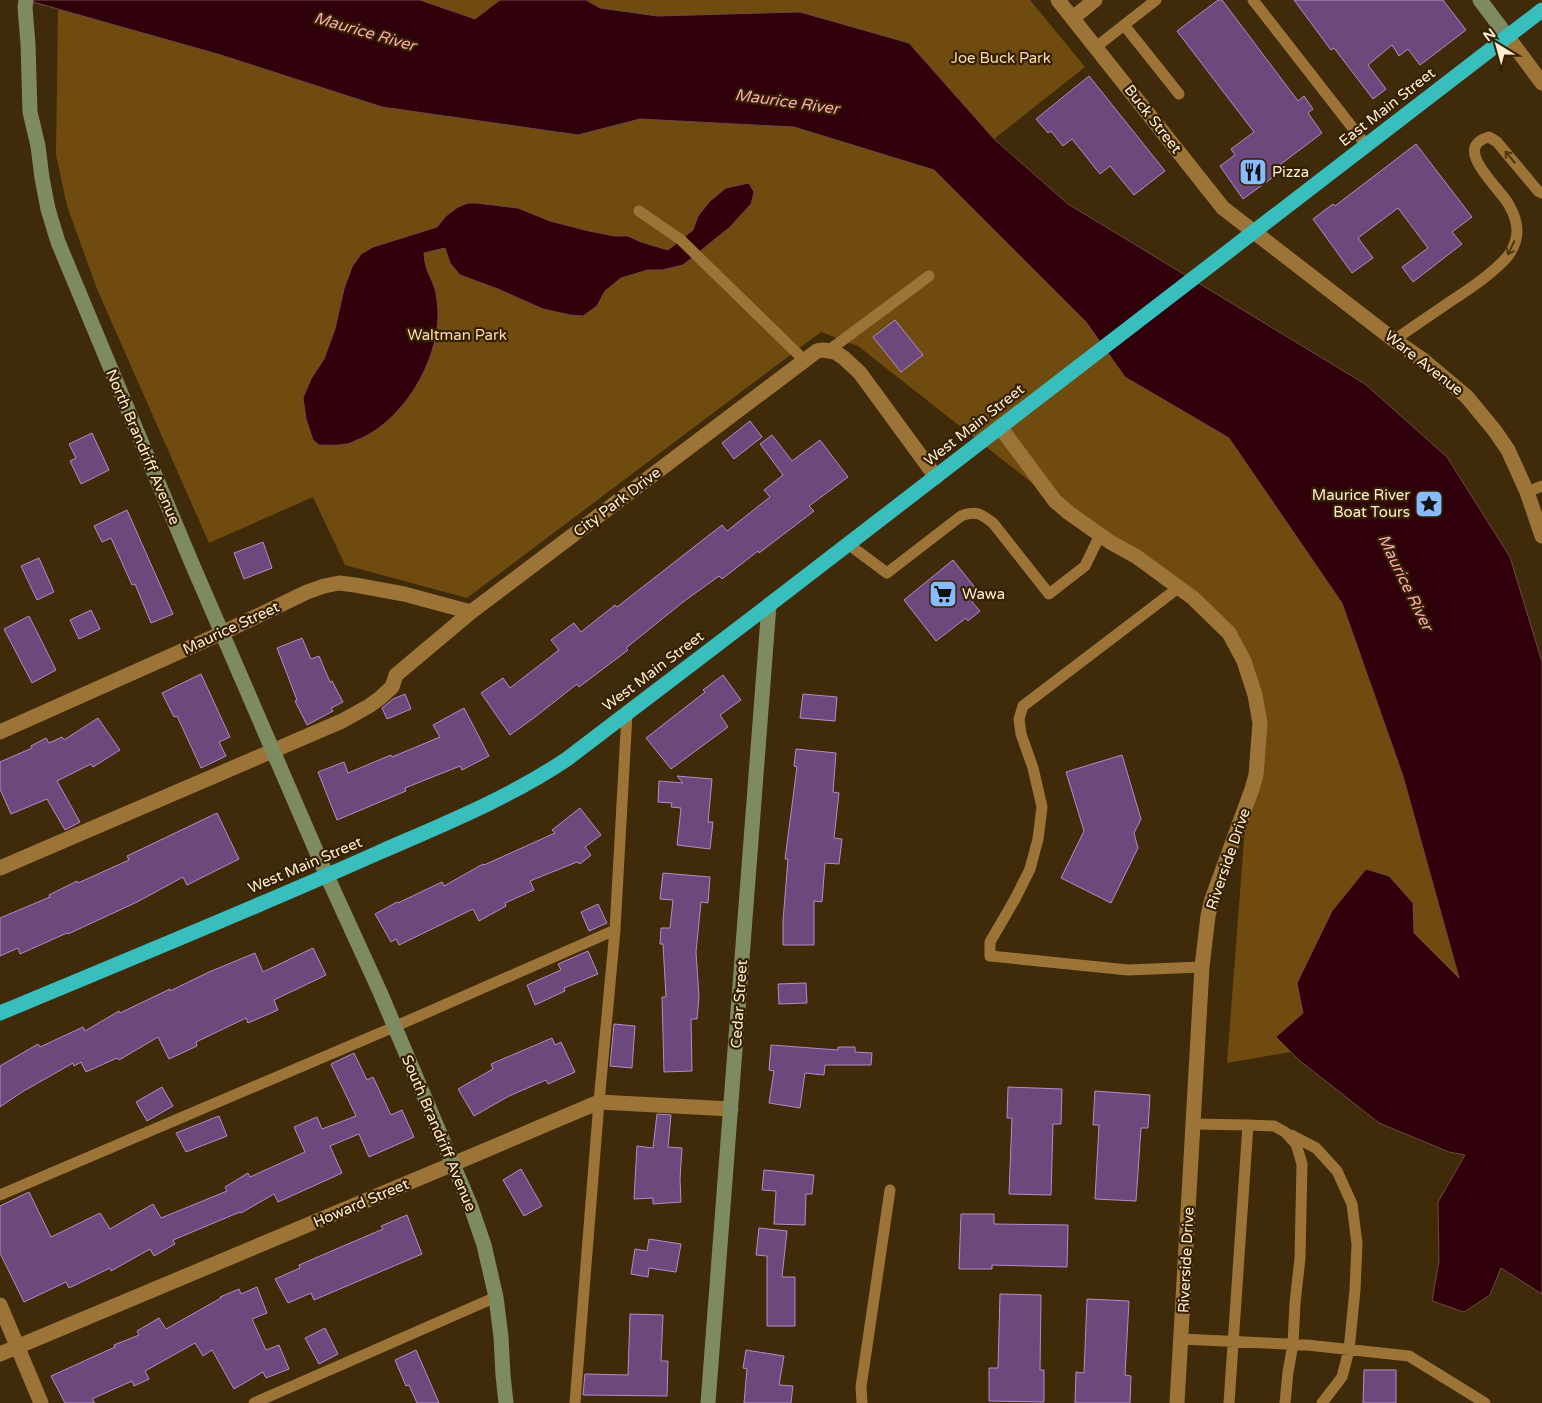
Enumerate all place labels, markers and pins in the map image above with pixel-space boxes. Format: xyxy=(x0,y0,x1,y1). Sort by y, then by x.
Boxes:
restaurant icon: Pizza xyxy=(1238,157,1268,187)
place label: Pizza xyxy=(1272,163,1309,181)
place label: Maurice River Boat Tours xyxy=(1312,486,1410,521)
place icon: Maurice River Boat Tours xyxy=(1414,489,1444,519)
supermarket icon: Wawa xyxy=(928,579,958,609)
place label: Wawa xyxy=(962,585,1005,603)

